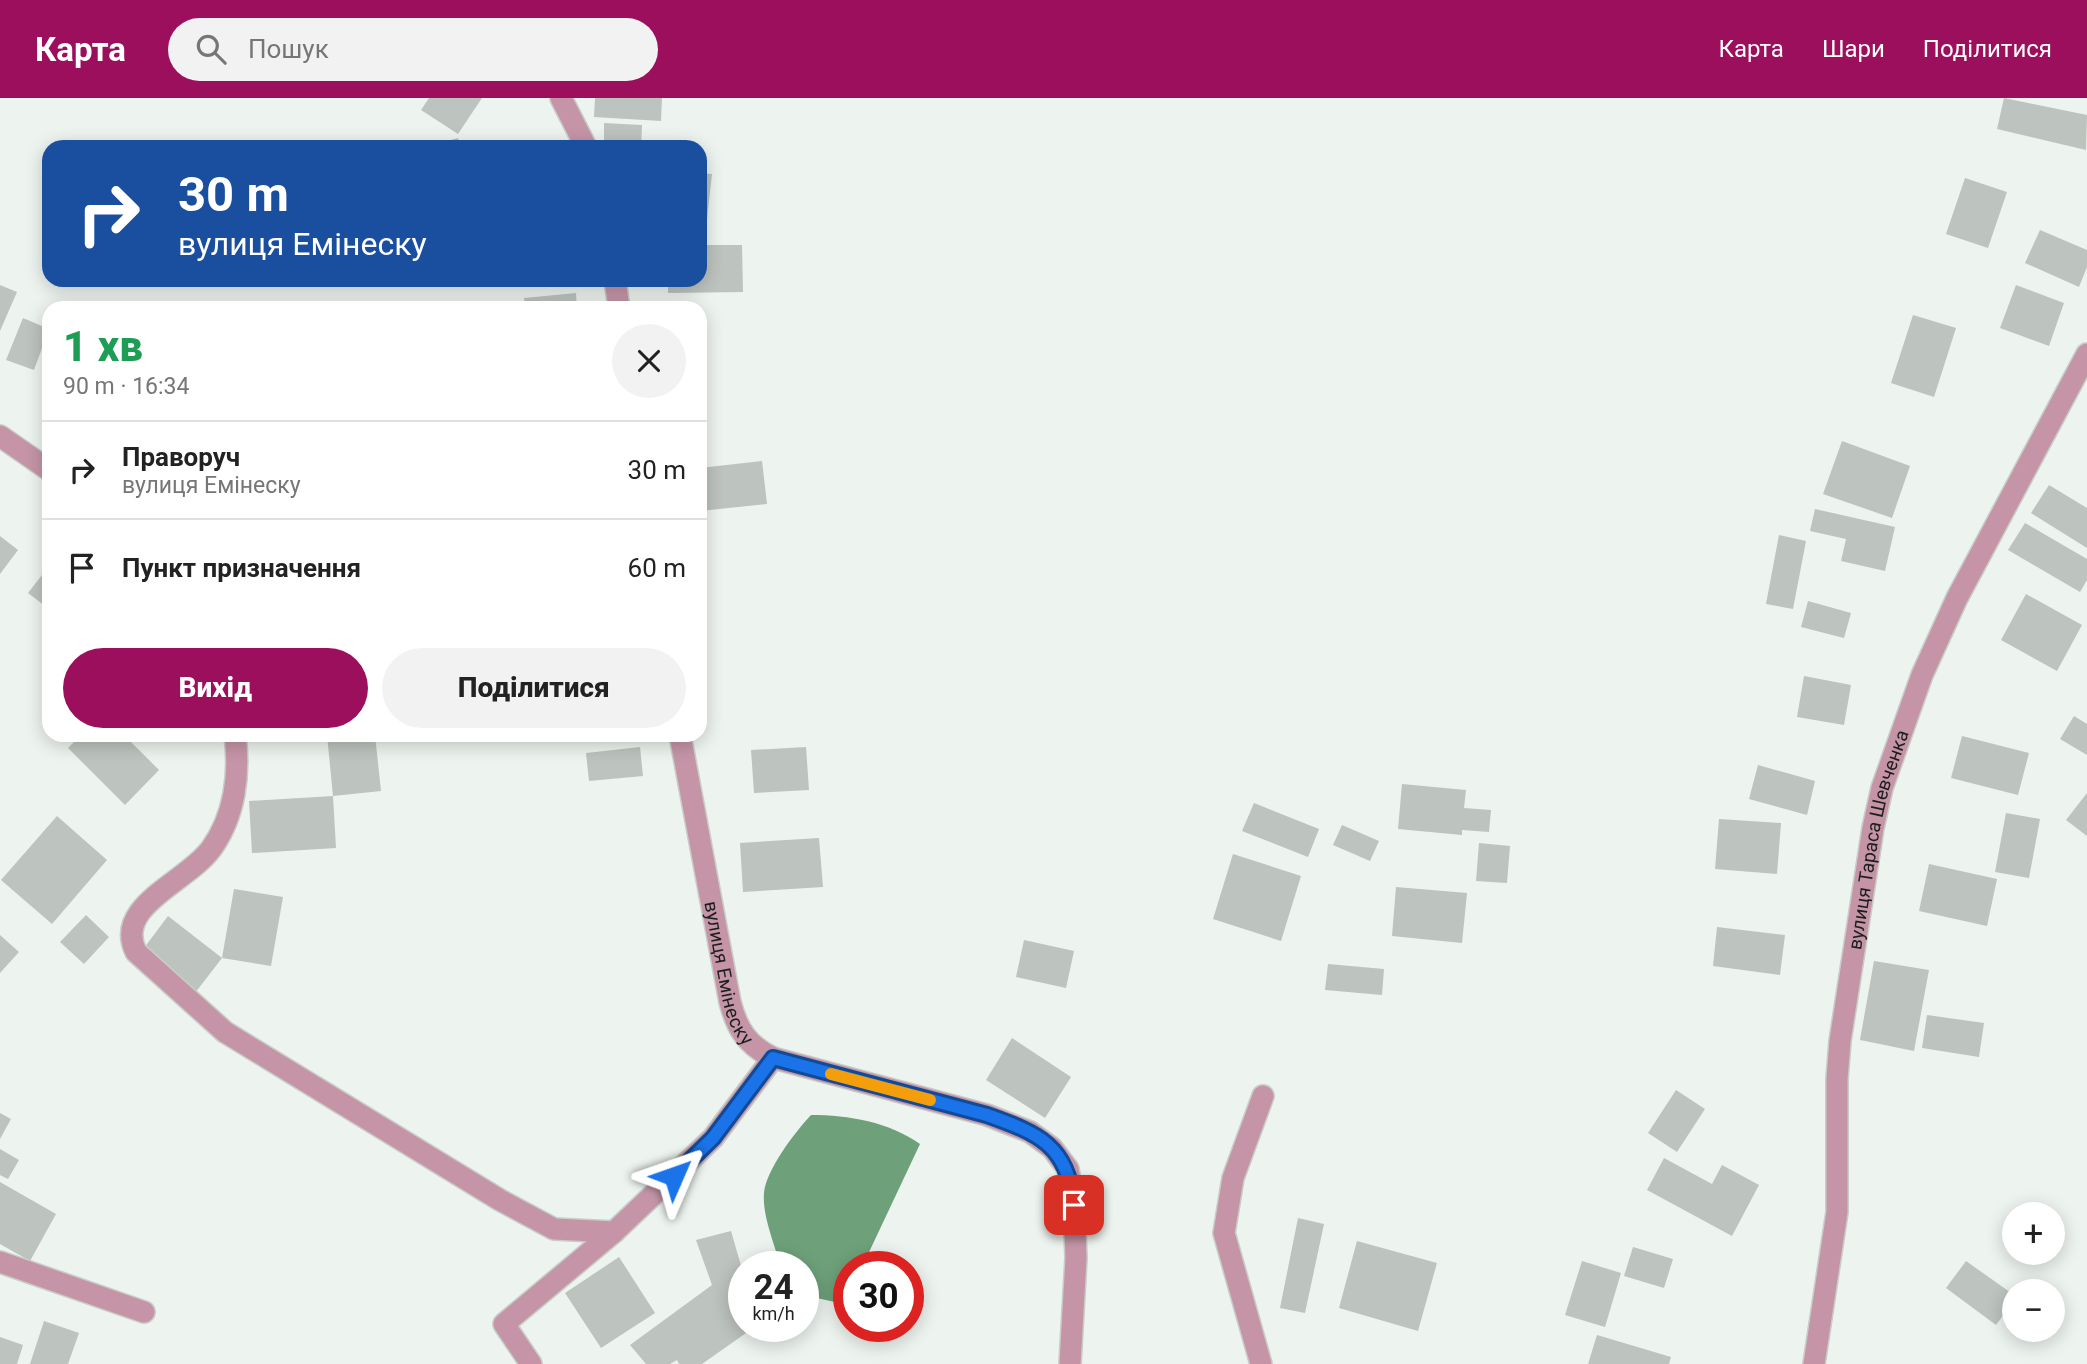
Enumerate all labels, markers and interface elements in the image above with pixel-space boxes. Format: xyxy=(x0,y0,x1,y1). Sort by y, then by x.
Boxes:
search box xyxy=(168,18,658,81)
text: Карта xyxy=(35,30,126,69)
icon: search xyxy=(192,30,230,68)
text: Пошук xyxy=(248,34,329,64)
text: Карта xyxy=(1718,35,1784,63)
text: Шари xyxy=(1822,35,1885,63)
text: Поділитися xyxy=(1923,35,2052,63)
text: 30 m xyxy=(178,166,289,223)
icon: right xyxy=(63,168,154,259)
text: вулиця Емінеску xyxy=(178,225,427,263)
text: 1 хв xyxy=(63,322,143,371)
button: close xyxy=(612,324,686,398)
text: 90 m · 16:34 xyxy=(63,373,189,400)
text: Праворуч xyxy=(122,442,240,472)
icon: right xyxy=(63,451,101,489)
text: 30 m xyxy=(628,455,686,485)
text: вулиця Емінеску xyxy=(122,472,301,499)
icon: arrive xyxy=(63,549,101,587)
text: Пункт призначення xyxy=(122,553,361,583)
text: 60 m xyxy=(628,553,686,583)
button: Вихід xyxy=(63,648,368,728)
button: Поділитися xyxy=(382,648,686,728)
street label: вулиця Тараса Шевченка xyxy=(1843,727,1914,951)
street label: вулиця Емінеску xyxy=(699,899,758,1050)
position arrow xyxy=(637,1139,711,1213)
pin xyxy=(1044,1175,1104,1235)
icon: arrive xyxy=(1055,1186,1093,1224)
map controls xyxy=(2002,1202,2065,1342)
button: + xyxy=(2002,1202,2065,1265)
speed limit sign: 30 xyxy=(833,1251,924,1342)
text: 24 xyxy=(753,1267,794,1308)
button: − xyxy=(2002,1279,2065,1342)
text: km/h xyxy=(752,1303,795,1324)

